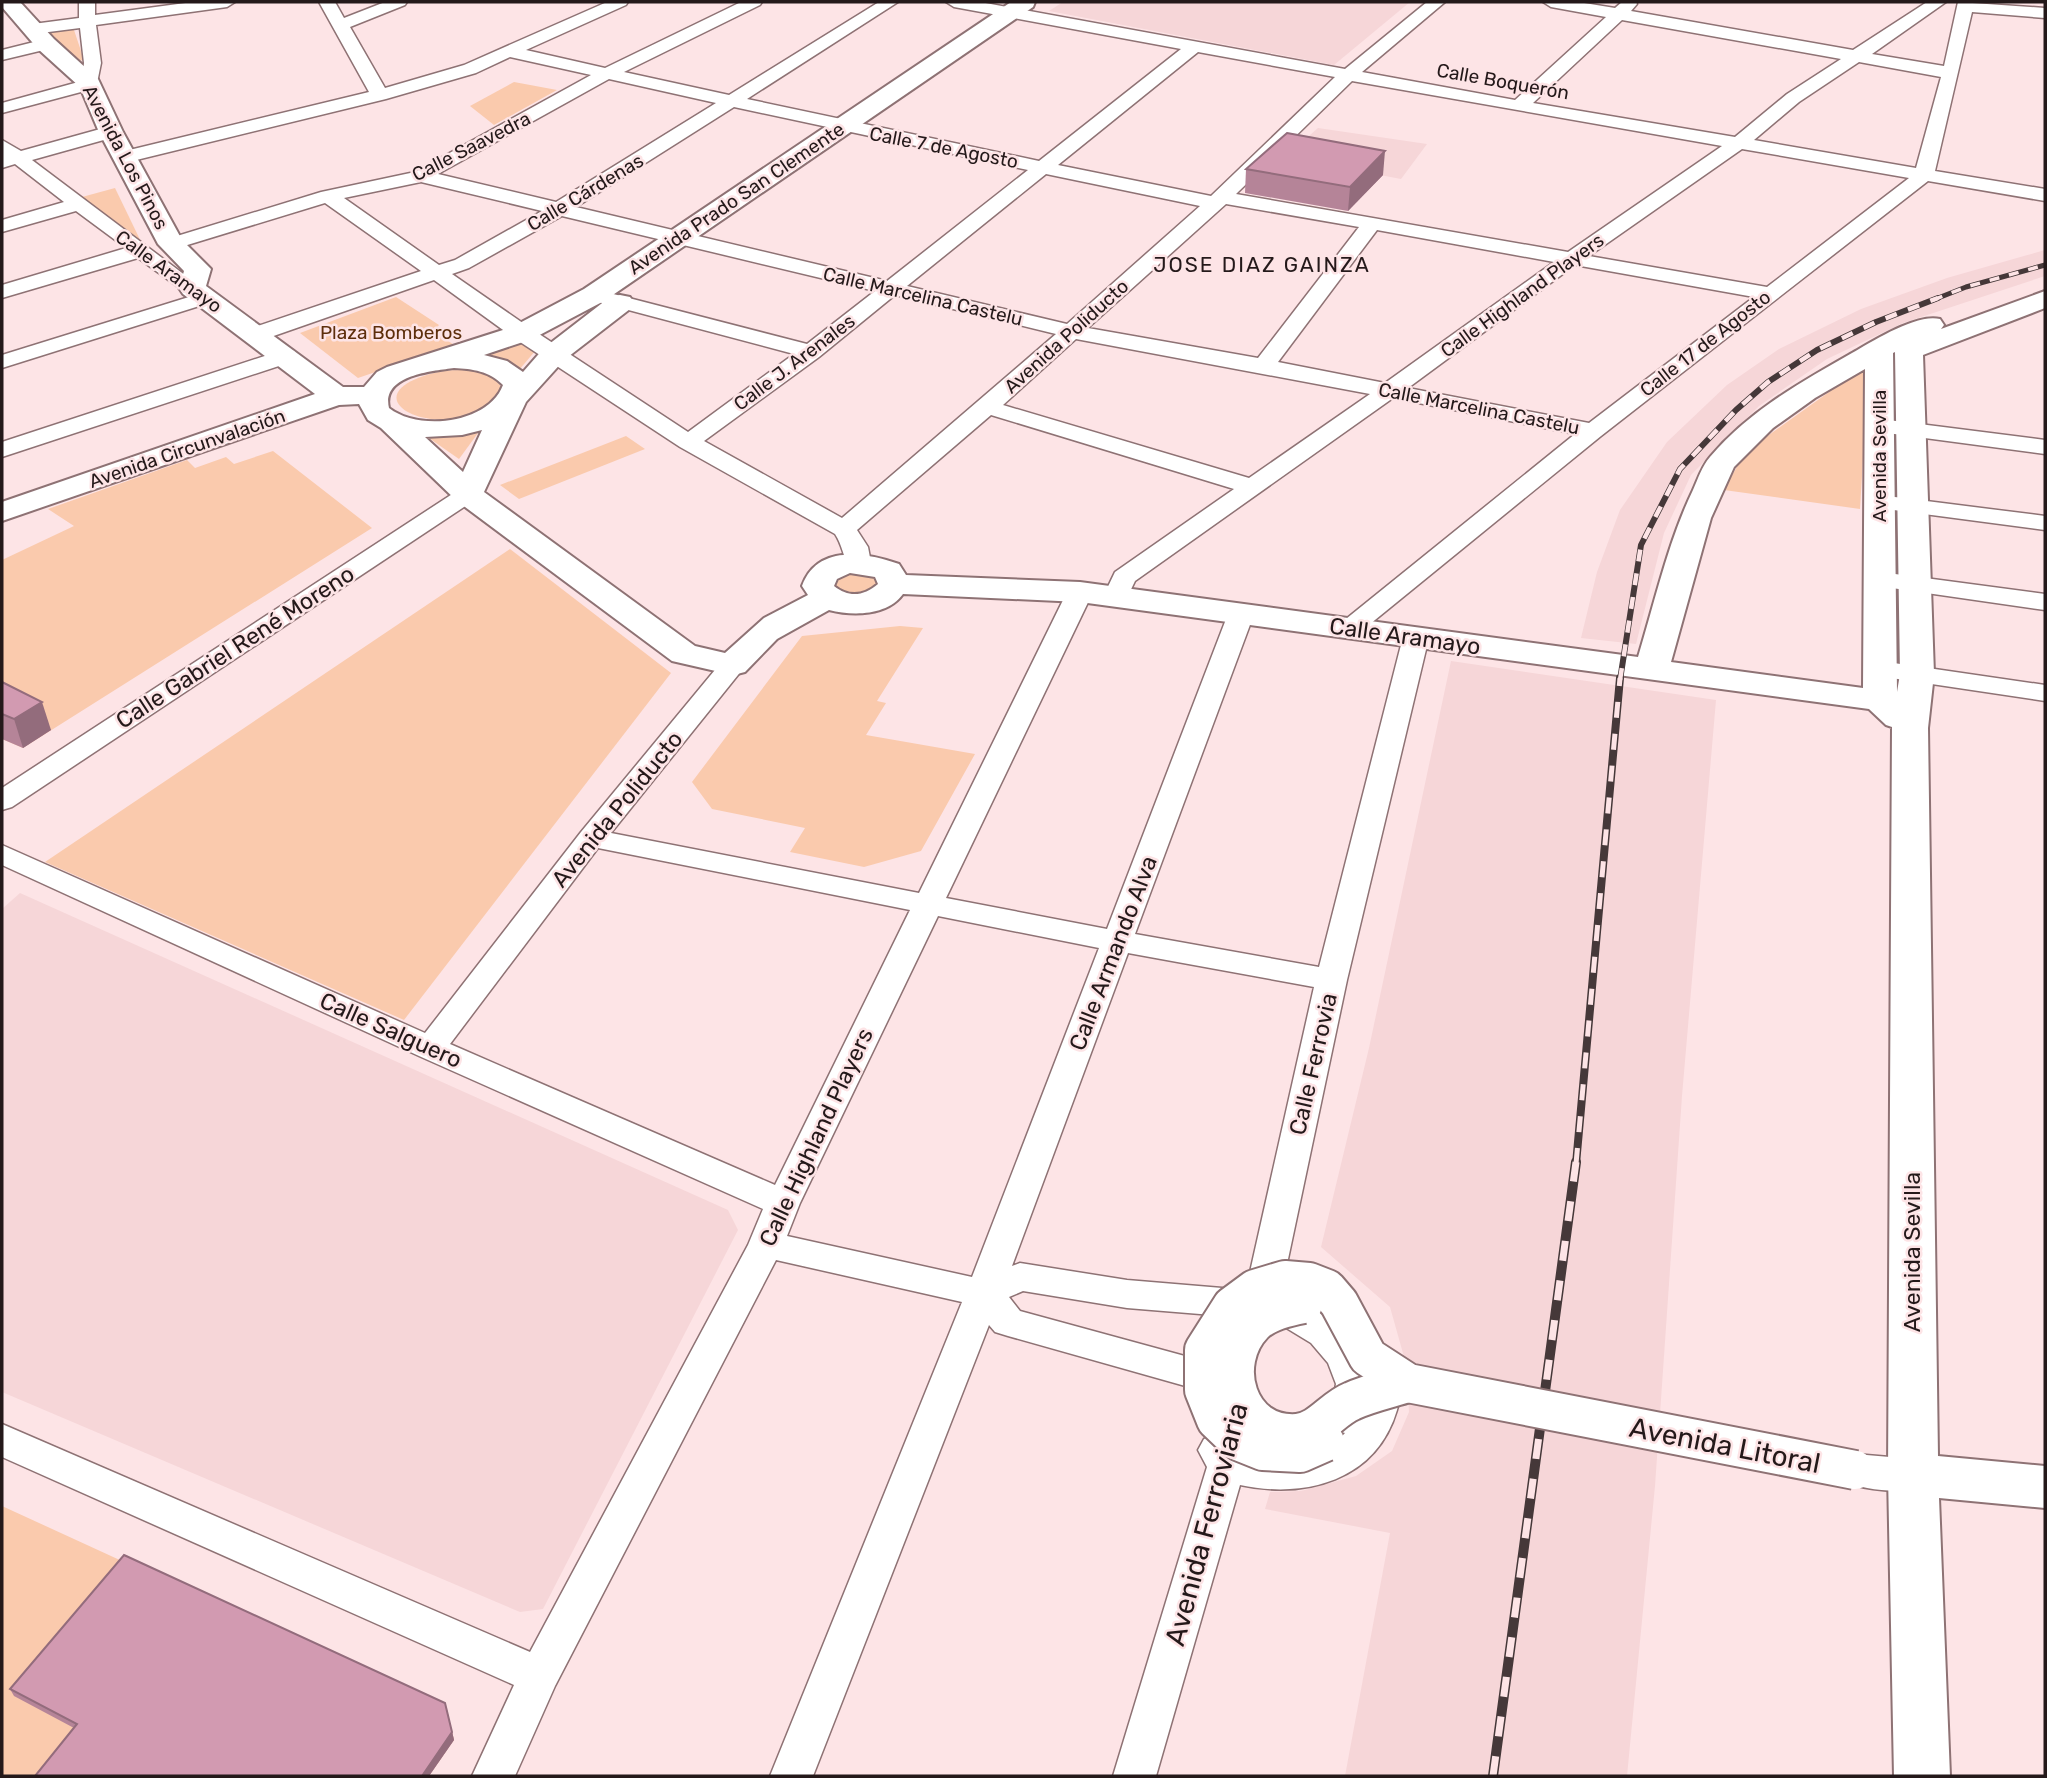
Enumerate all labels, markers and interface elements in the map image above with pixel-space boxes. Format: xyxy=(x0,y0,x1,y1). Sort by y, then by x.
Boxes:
street label: Calle Boquerón xyxy=(1435,59,1571,104)
street label: Avenida Los Pinos xyxy=(78,81,173,233)
street label: Calle Saavedra xyxy=(408,107,534,186)
street label: Avenida Prado San Clemente xyxy=(624,117,849,279)
street label: Calle 7 de Agosto xyxy=(868,122,1020,173)
street label: Calle Cárdenas xyxy=(523,149,648,236)
street label: Calle Aramayo xyxy=(111,225,226,318)
street label: Calle Highland Players xyxy=(1436,228,1608,362)
district label: JOSE DIAZ GAINZA xyxy=(1153,252,1371,277)
street label: Calle Marcelina Castelu xyxy=(821,262,1025,331)
street label: Avenida Poliducto xyxy=(999,275,1133,398)
street label: Calle 17 de Agosto xyxy=(1636,285,1775,401)
street label: Calle J. Arenales xyxy=(729,309,859,415)
park label: Plaza Bomberos xyxy=(320,321,462,344)
street label: Calle Marcelina Castelu xyxy=(1376,378,1581,439)
street label: Avenida Sevilla xyxy=(1868,390,1891,522)
street label: Avenida Circunvalación xyxy=(86,404,288,493)
street label: Calle Gabriel René Moreno xyxy=(111,559,359,735)
street label: Calle Aramayo xyxy=(1328,612,1482,660)
street label: Avenida Poliducto xyxy=(545,725,689,893)
street label: Calle Armando Alva xyxy=(1063,852,1163,1054)
street label: Calle Salguero xyxy=(316,986,466,1074)
street label: Calle Ferrovia xyxy=(1283,990,1343,1138)
street label: Calle Highland Players xyxy=(753,1024,879,1250)
street label: Avenida Sevilla xyxy=(1898,1172,1926,1332)
street label: Avenida Ferroviaria xyxy=(1158,1399,1255,1649)
street label: Avenida Litoral xyxy=(1627,1411,1823,1480)

